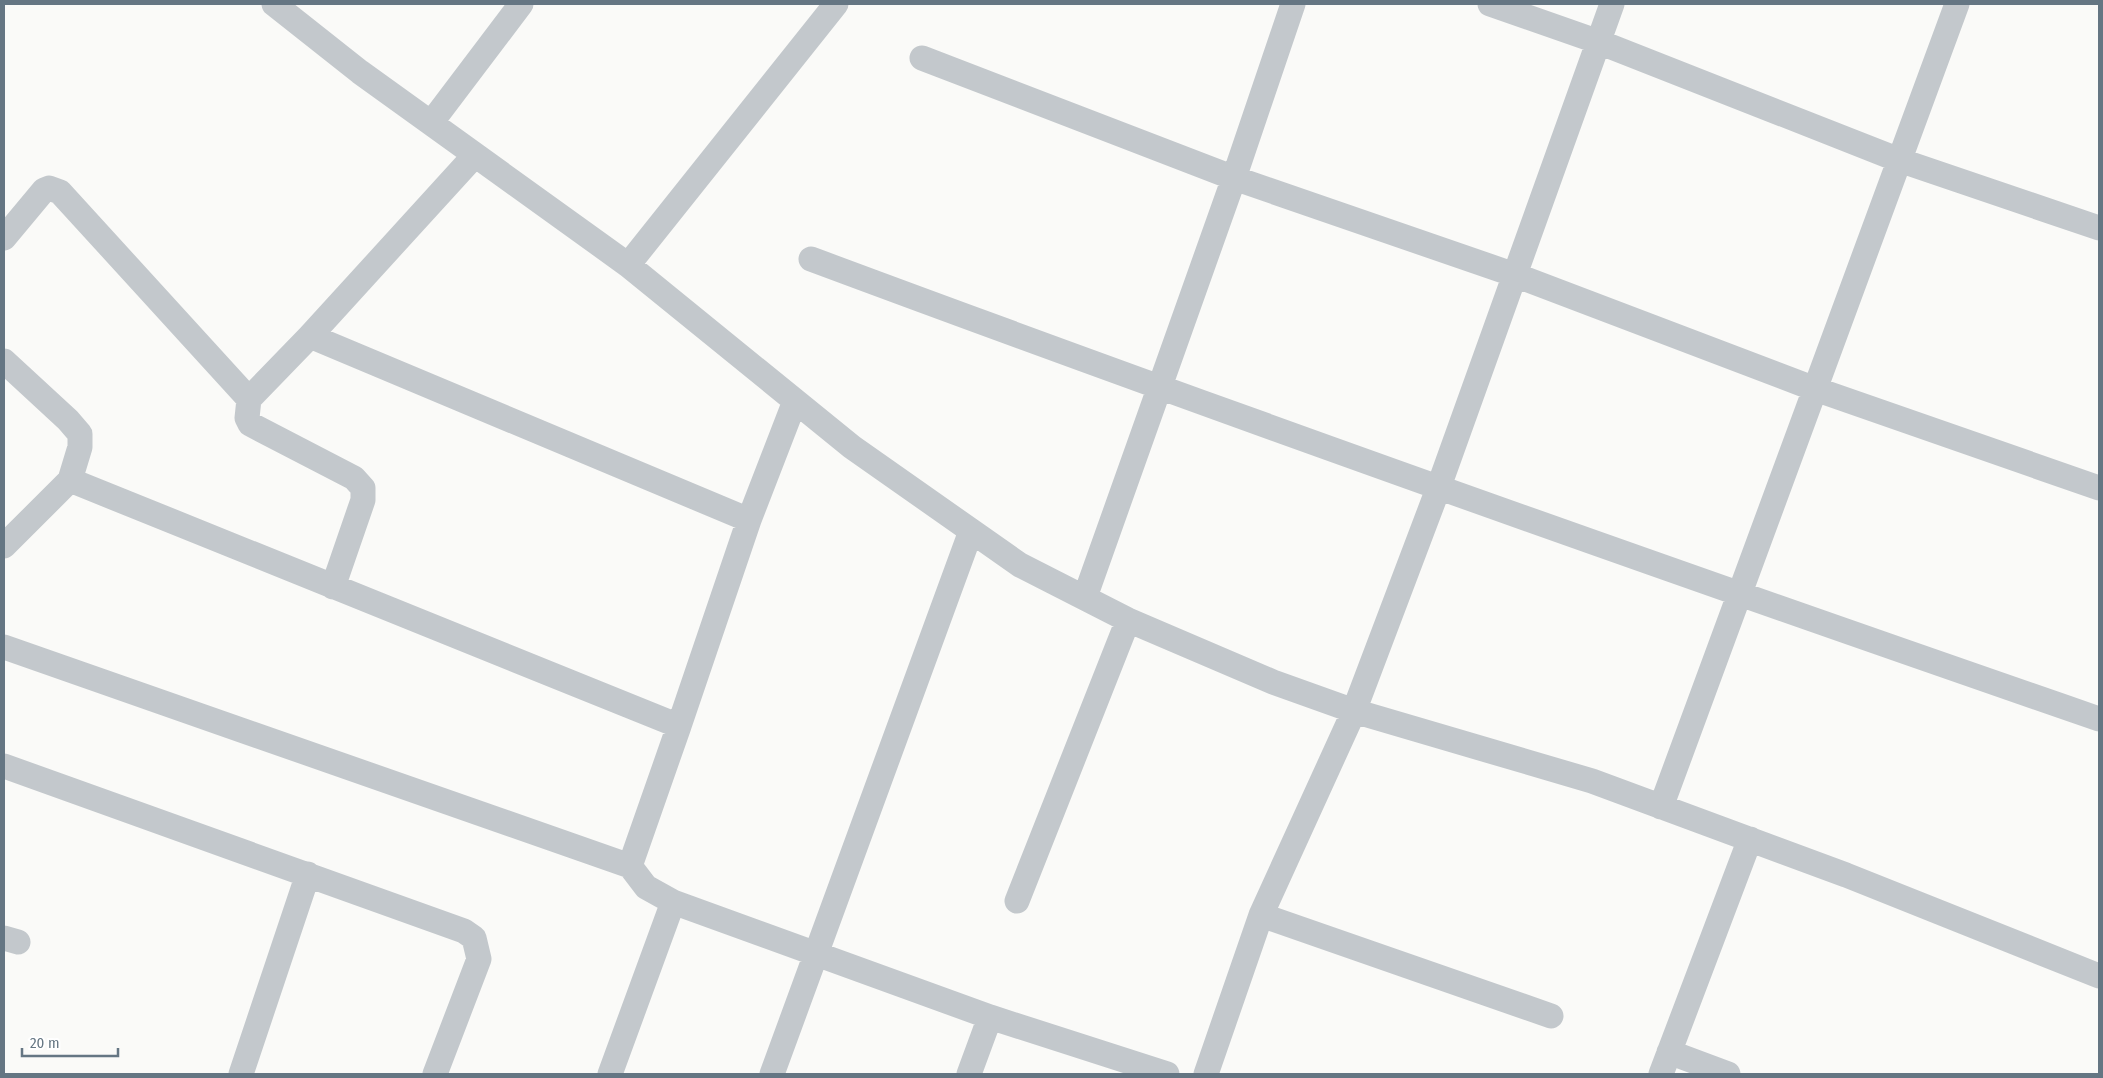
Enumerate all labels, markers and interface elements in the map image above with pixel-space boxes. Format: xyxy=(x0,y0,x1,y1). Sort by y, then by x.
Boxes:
scale bar xyxy=(22,1026,119,1058)
text: 20 m xyxy=(30,1034,60,1052)

